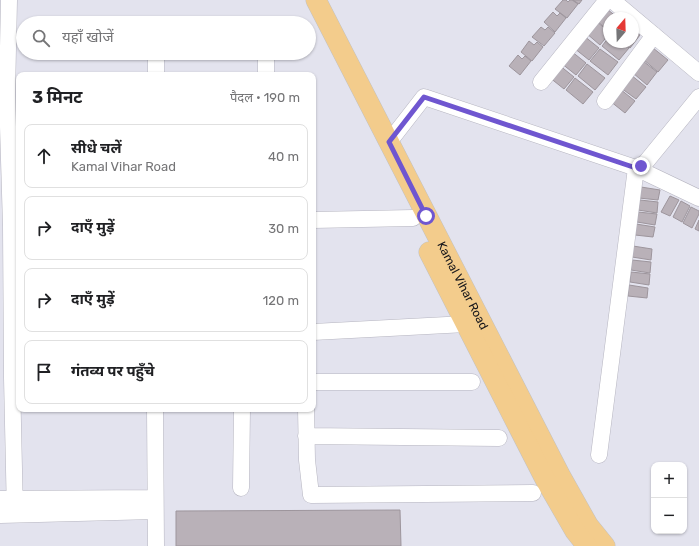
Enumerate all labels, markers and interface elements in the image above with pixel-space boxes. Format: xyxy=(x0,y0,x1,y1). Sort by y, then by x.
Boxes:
north arrow xyxy=(603,12,639,48)
search box xyxy=(16,16,316,60)
icon: search xyxy=(30,27,52,49)
text: यहाँ खोजें xyxy=(62,28,114,46)
text: 3 मिनट xyxy=(32,87,83,107)
text: पैदल · 190 m xyxy=(230,90,300,105)
text: सीधे चलें xyxy=(71,139,121,157)
icon: ahead xyxy=(33,145,55,167)
text: 40 m xyxy=(268,149,299,164)
route end xyxy=(632,157,650,175)
text: Kamal Vihar Road xyxy=(71,159,176,174)
route start xyxy=(417,207,435,225)
icon: right xyxy=(33,217,55,239)
text: दाएँ मुड़ें xyxy=(71,218,114,236)
text: 30 m xyxy=(268,221,299,236)
street label: Kamal Vihar Road xyxy=(434,239,491,332)
icon: right xyxy=(33,289,55,311)
text: दाएँ मुड़ें xyxy=(71,290,114,308)
text: 120 m xyxy=(263,293,299,308)
icon: arrive xyxy=(33,361,55,383)
text: गंतव्य पर पहुँचे xyxy=(71,362,155,380)
map controls xyxy=(651,462,687,534)
button: + xyxy=(651,462,687,498)
button: − xyxy=(651,498,687,534)

